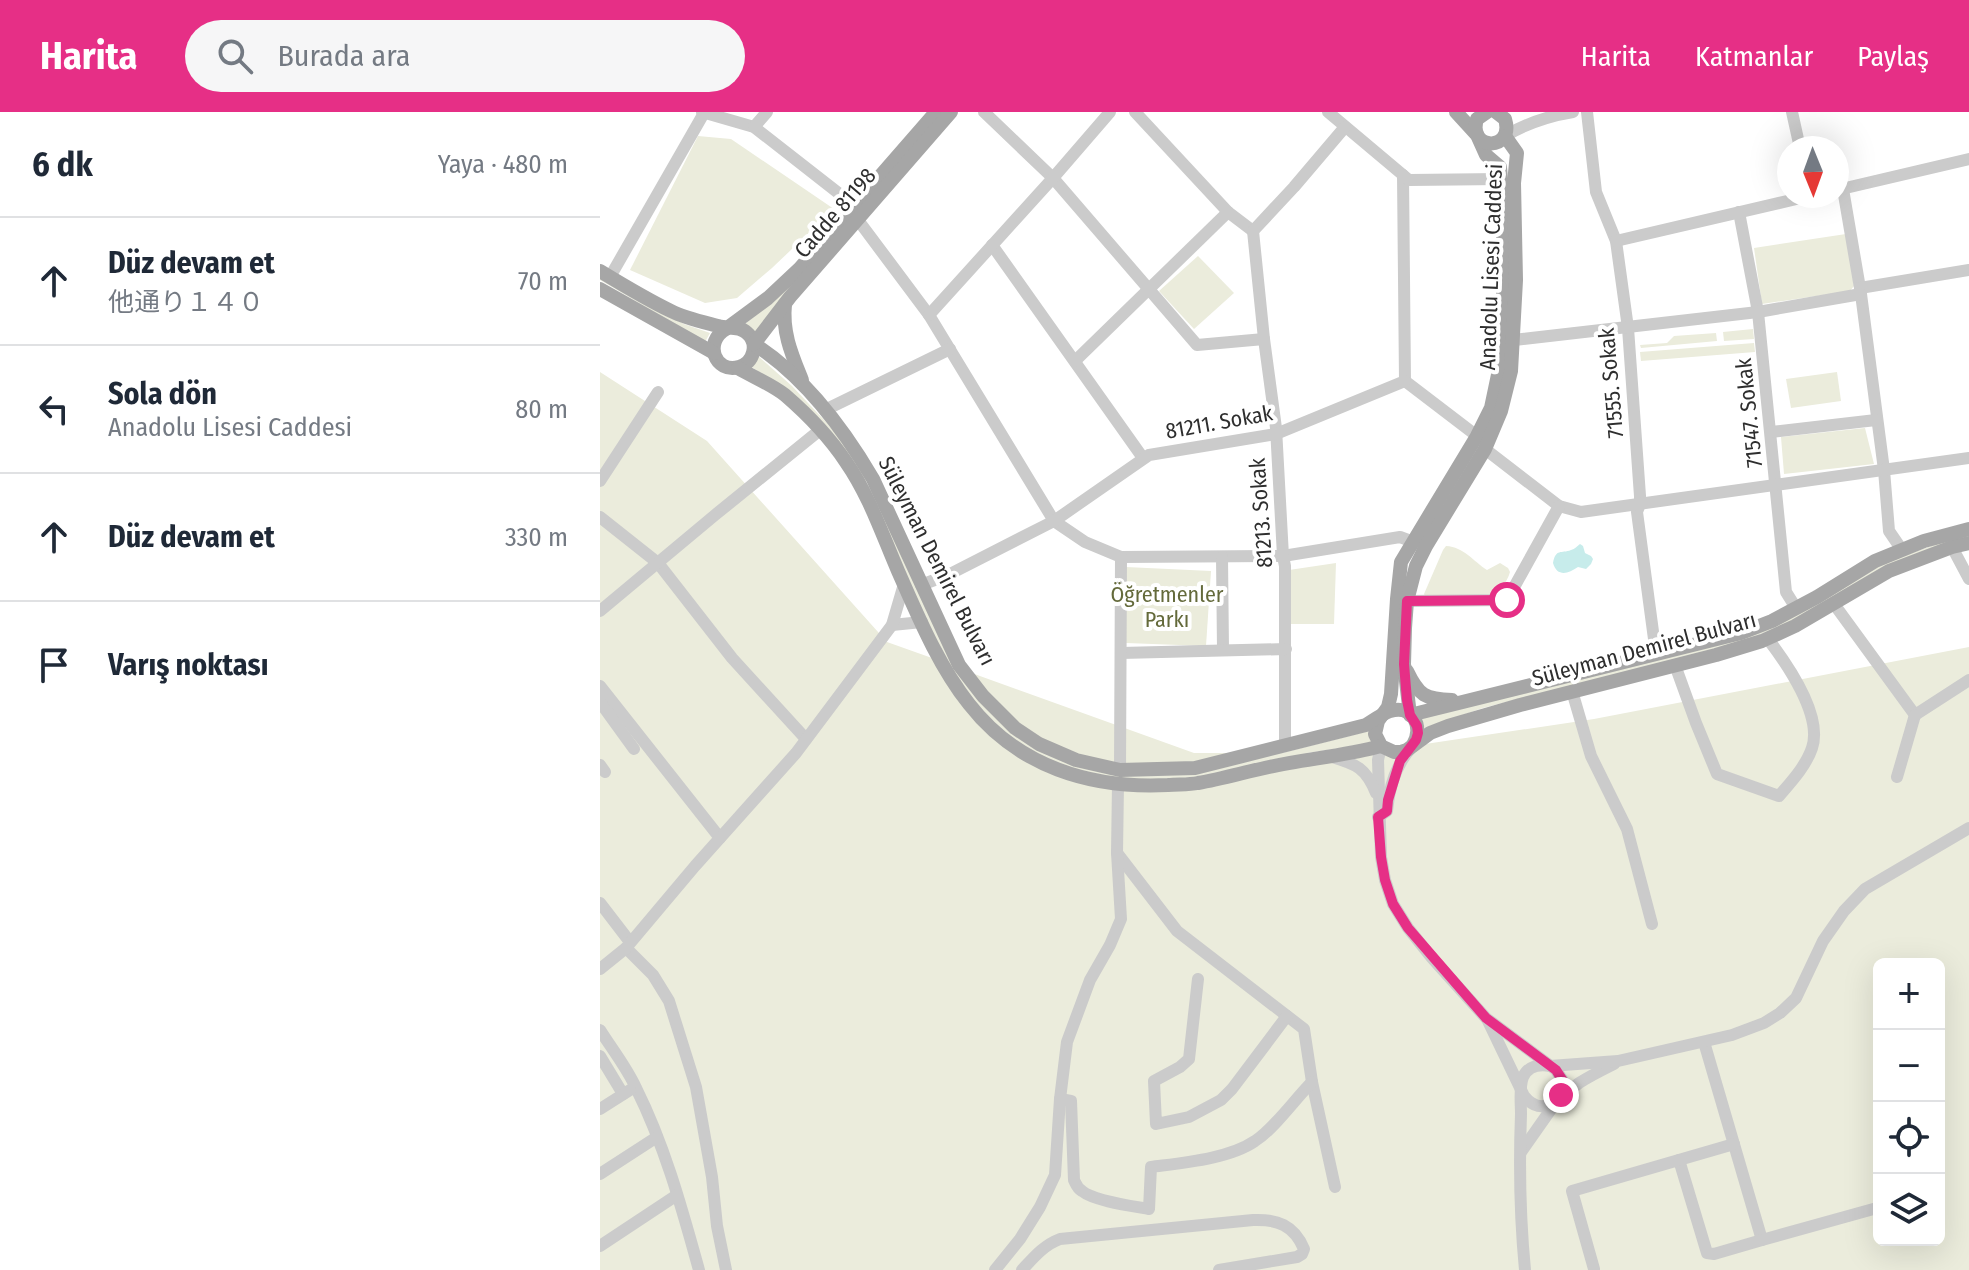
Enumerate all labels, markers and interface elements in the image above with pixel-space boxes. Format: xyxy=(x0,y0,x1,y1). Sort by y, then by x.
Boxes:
search box xyxy=(185,20,745,92)
text: Harita xyxy=(40,33,137,79)
icon: search xyxy=(213,34,257,78)
text: Burada ara xyxy=(277,38,411,74)
text: Harita xyxy=(1581,40,1651,73)
text: Katmanlar xyxy=(1695,40,1813,73)
text: Paylaş xyxy=(1857,40,1929,73)
north arrow xyxy=(1777,136,1849,208)
text: 6 dk xyxy=(32,144,93,185)
text: Yaya · 480 m xyxy=(438,149,568,180)
street label: Cadde 81198 xyxy=(789,162,881,264)
street label: Anadolu Lisesi Caddesi xyxy=(1474,163,1508,371)
text: Düz devam et xyxy=(108,245,275,281)
icon: ahead xyxy=(32,259,76,303)
text: 70 m xyxy=(518,266,568,297)
text: 他通り１４０ xyxy=(108,287,264,318)
street label: 71555. Sokak xyxy=(1593,326,1629,439)
street label: 71547. Sokak xyxy=(1730,356,1768,469)
text: Sola dön xyxy=(108,376,217,412)
icon: left xyxy=(32,387,76,431)
text: 80 m xyxy=(515,394,568,425)
street label: 81211. Sokak xyxy=(1163,399,1275,445)
text: Anadolu Lisesi Caddesi xyxy=(108,412,352,443)
street label: Süleyman Demirel Bulvarı xyxy=(873,452,1001,670)
street label: 81213. Sokak xyxy=(1244,456,1278,569)
icon: ahead xyxy=(32,515,76,559)
text: Düz devam et xyxy=(108,519,275,555)
text: 330 m xyxy=(505,522,568,553)
park label: Öğretmenler Parkı xyxy=(1111,581,1224,633)
route start xyxy=(1489,582,1525,618)
street label: Süleyman Demirel Bulvarı xyxy=(1529,606,1759,692)
icon: arrive xyxy=(32,643,76,687)
text: Varış noktası xyxy=(108,647,269,683)
map controls xyxy=(1873,958,1945,1246)
button: + xyxy=(1873,958,1945,1030)
button: − xyxy=(1873,1030,1945,1102)
route end xyxy=(1543,1077,1579,1113)
button: locate xyxy=(1873,1102,1945,1174)
button: layers xyxy=(1873,1174,1945,1246)

